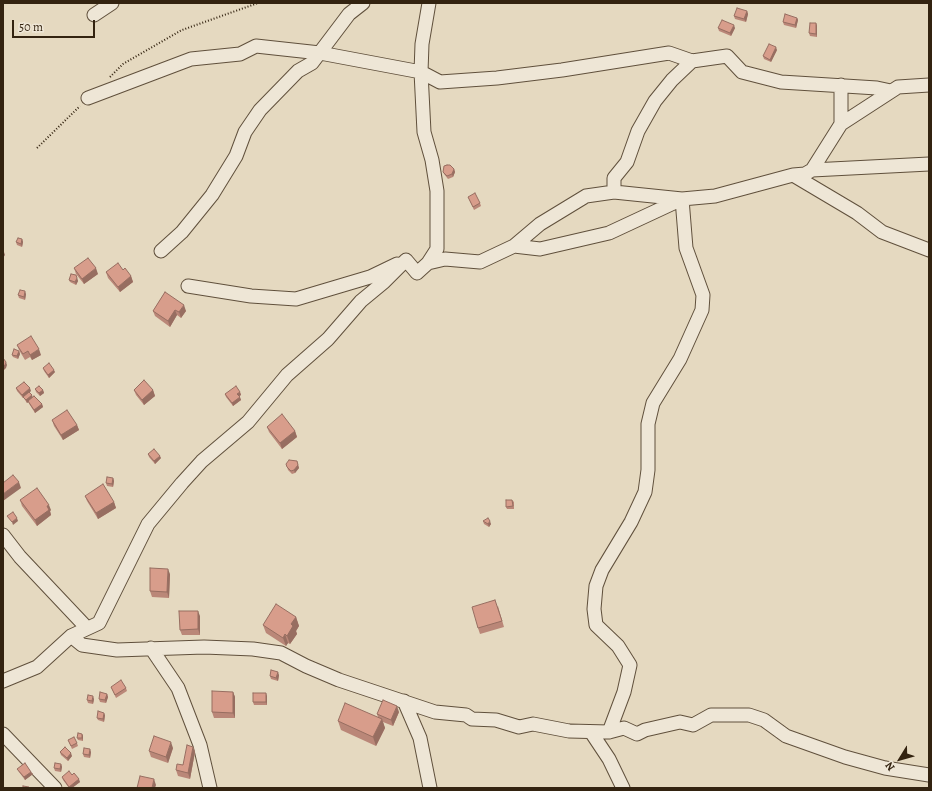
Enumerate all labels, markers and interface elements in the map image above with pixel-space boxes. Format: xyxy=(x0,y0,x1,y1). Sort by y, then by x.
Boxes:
scale bar xyxy=(14,12,97,38)
text: 50 m xyxy=(19,19,43,35)
north arrow xyxy=(880,739,920,779)
text: N xyxy=(882,759,898,774)

